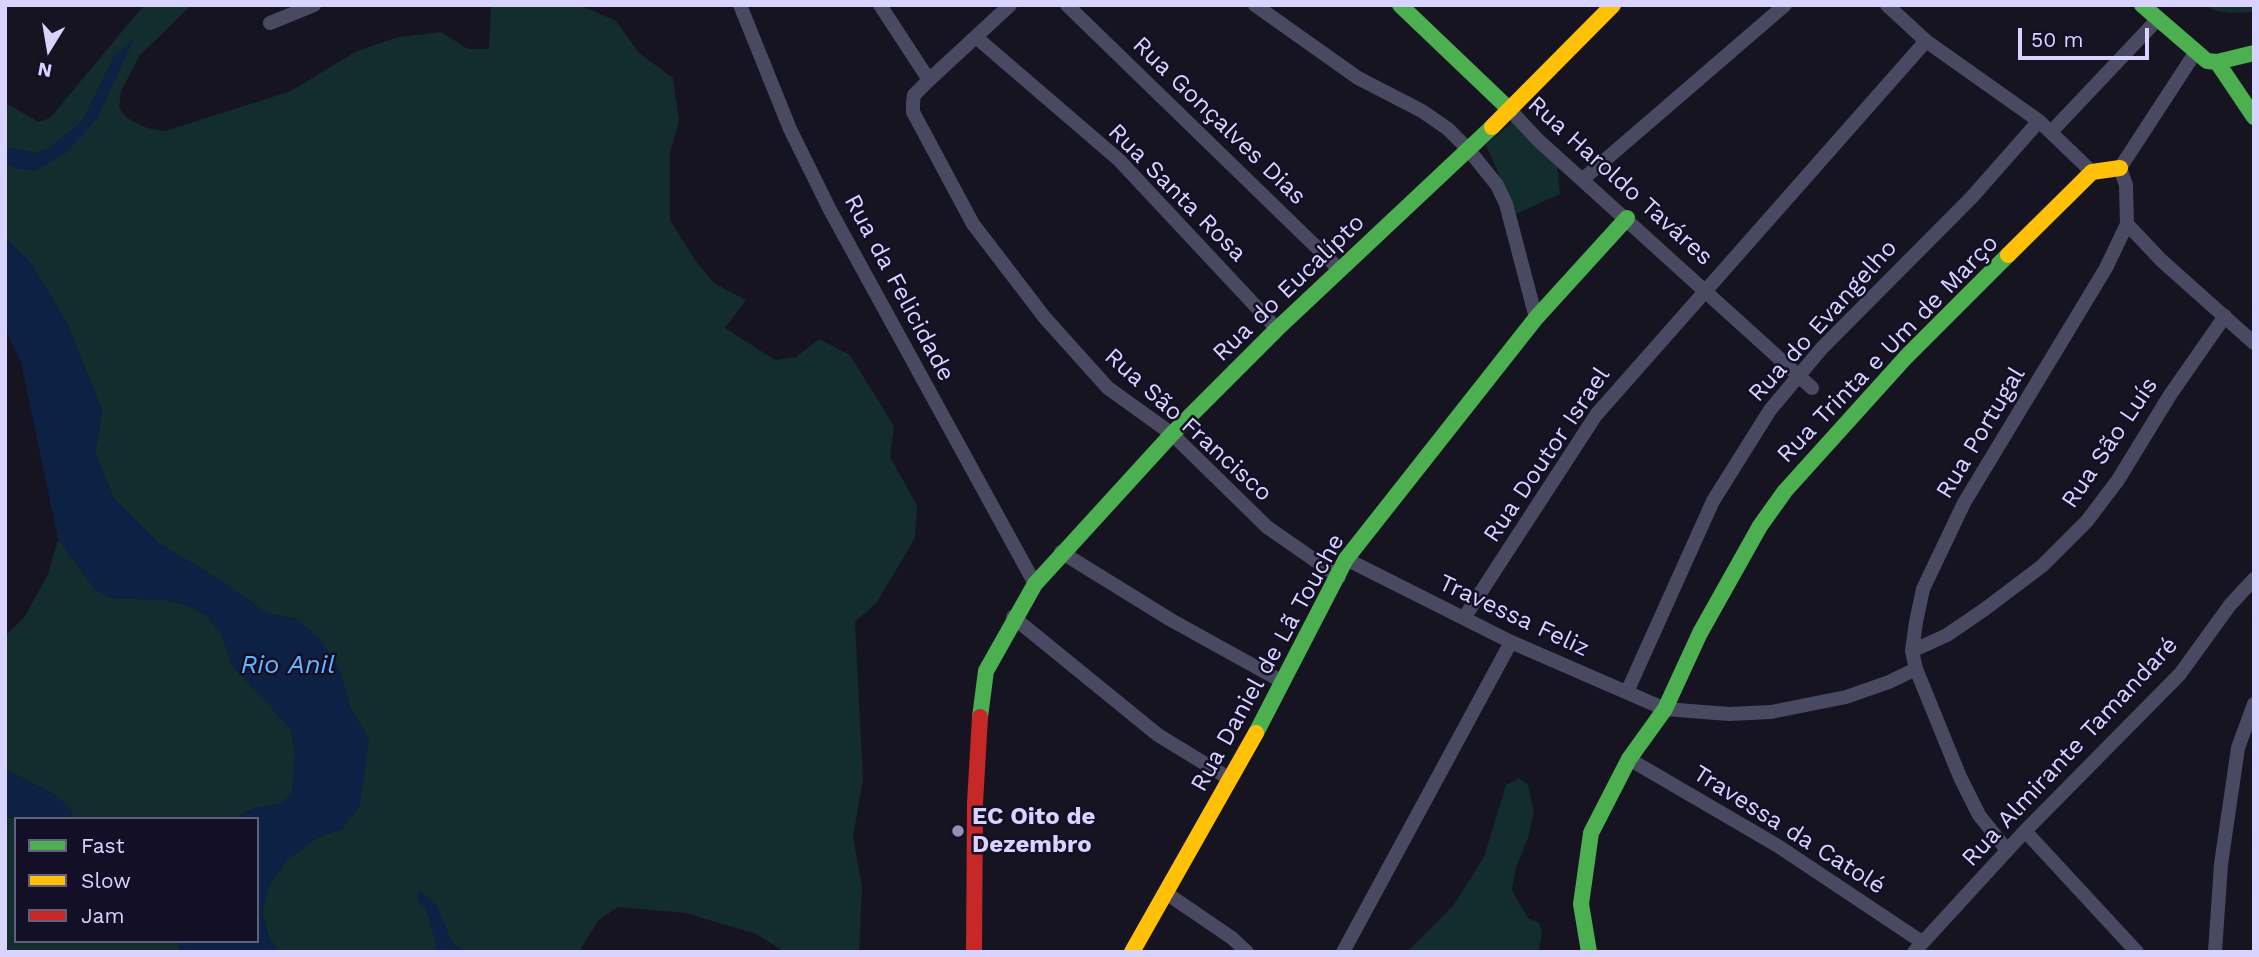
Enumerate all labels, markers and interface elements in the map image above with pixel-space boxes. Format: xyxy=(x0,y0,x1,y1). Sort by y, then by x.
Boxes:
north arrow xyxy=(14,14,84,84)
scale bar xyxy=(2021,14,2152,58)
text: 50 m xyxy=(2031,27,2083,52)
street label: Rua Gonçalves Dias xyxy=(1126,31,1312,211)
text: N xyxy=(36,57,54,83)
street label: Rua Haroldo Taváres xyxy=(1522,90,1718,272)
street label: Rua Santa Rosa xyxy=(1102,118,1252,268)
street label: Rua da Felicidade xyxy=(838,190,960,386)
street label: Rua do Eucalípto xyxy=(1207,208,1371,368)
street label: Rua Trinta e Um de Março xyxy=(1771,229,2005,469)
street label: Rua do Evangelho xyxy=(1743,234,1903,408)
street label: Rua São Francisco xyxy=(1098,342,1278,508)
street label: Rua Doutor Israel xyxy=(1478,362,1616,548)
street label: Rua Portugal xyxy=(1930,362,2032,504)
street label: Rua São Luís xyxy=(2056,372,2164,514)
street label: Rua Daniel de Lã Touche xyxy=(1185,529,1351,797)
street label: Travessa Feliz xyxy=(1434,569,1594,663)
street label: Rua Almirante Tamandaré xyxy=(1956,631,2184,873)
water label: Rio Anil xyxy=(241,649,335,681)
street label: Travessa da Catolé xyxy=(1688,759,1890,901)
place label: EC Oito de Dezembro xyxy=(972,803,1096,859)
legend xyxy=(14,817,259,943)
marker: EC Oito de Dezembro xyxy=(950,823,966,839)
text: Fast xyxy=(81,833,125,858)
text: Slow xyxy=(81,868,131,893)
text: Jam xyxy=(81,903,124,928)

